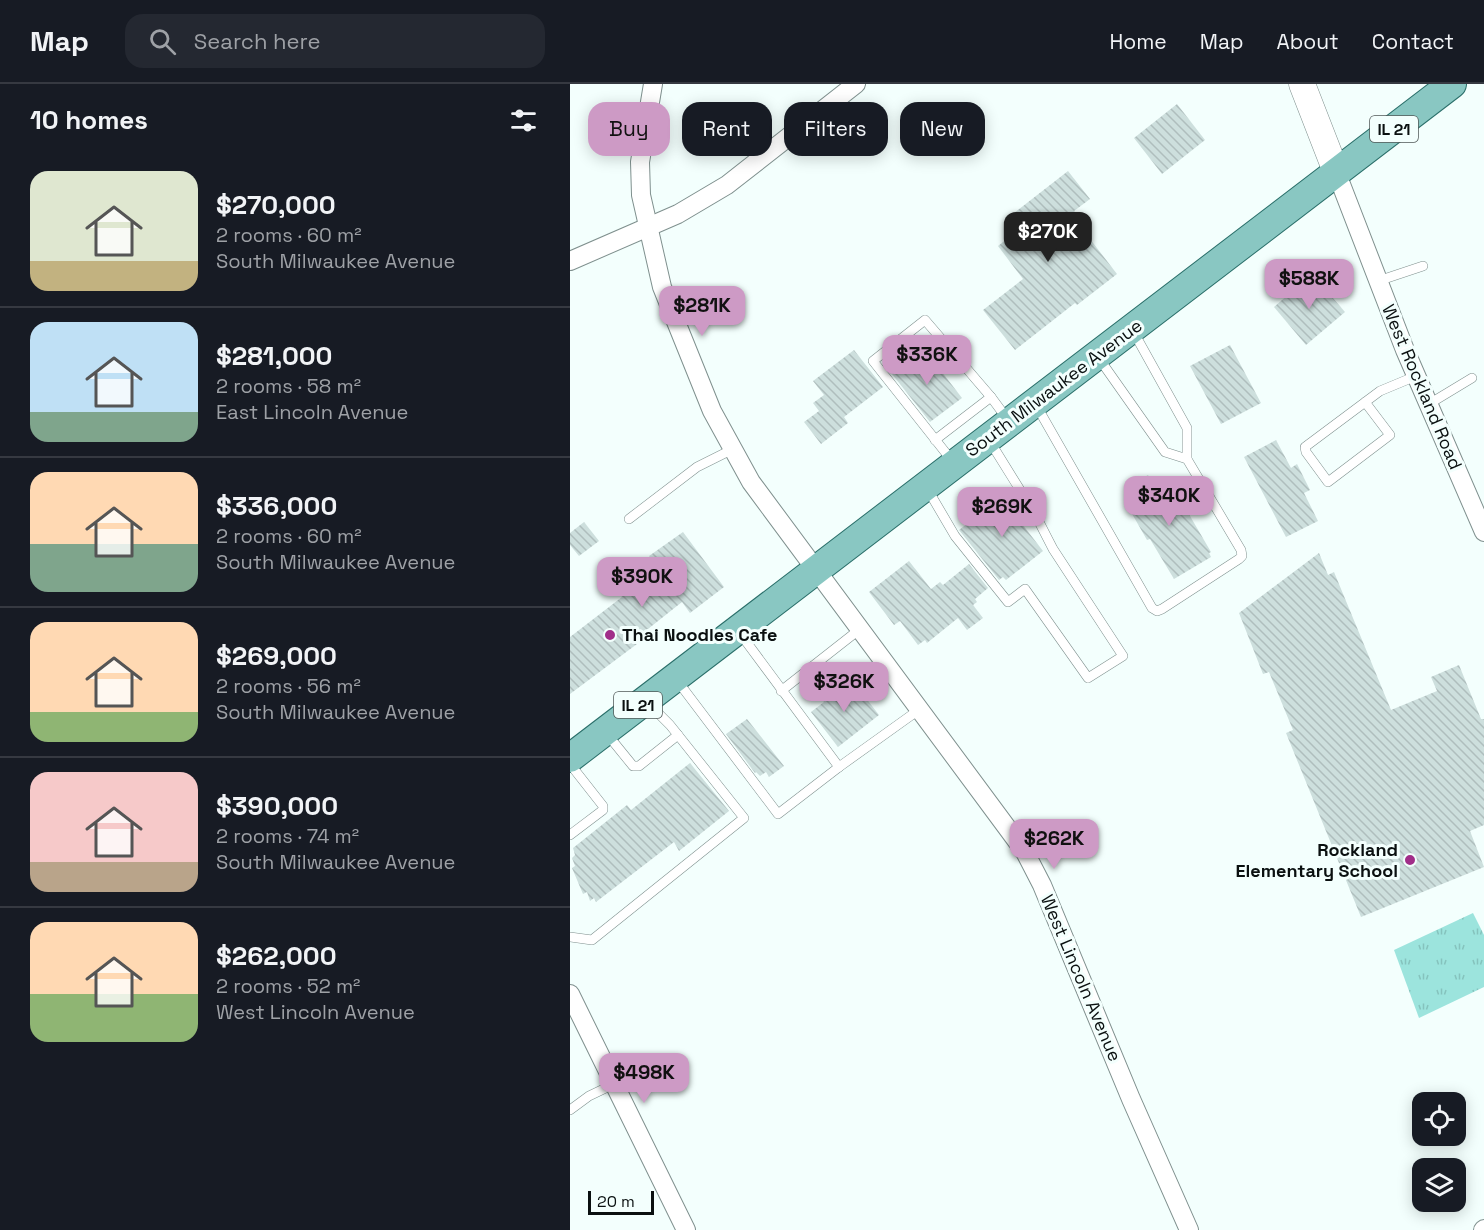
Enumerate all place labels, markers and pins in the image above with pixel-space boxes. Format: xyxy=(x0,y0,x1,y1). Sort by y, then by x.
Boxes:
pin: $270K xyxy=(1006,212,1090,263)
pin: $588K xyxy=(1267,259,1351,310)
pin: $281K xyxy=(660,286,744,337)
pin: $336K xyxy=(885,335,969,386)
pin: $340K xyxy=(1127,476,1211,527)
pin: $269K xyxy=(960,487,1044,538)
pin: $390K xyxy=(600,557,684,608)
place label: Thai Noodles Cafe xyxy=(622,623,777,646)
marker: Thai Noodles Cafe xyxy=(603,628,617,642)
pin: $326K xyxy=(802,662,886,713)
pin: $262K xyxy=(1012,819,1096,870)
place label: Rockland Elementary School xyxy=(1235,838,1398,882)
marker: Rockland Elementary School xyxy=(1403,853,1417,867)
pin: $498K xyxy=(602,1053,686,1104)

